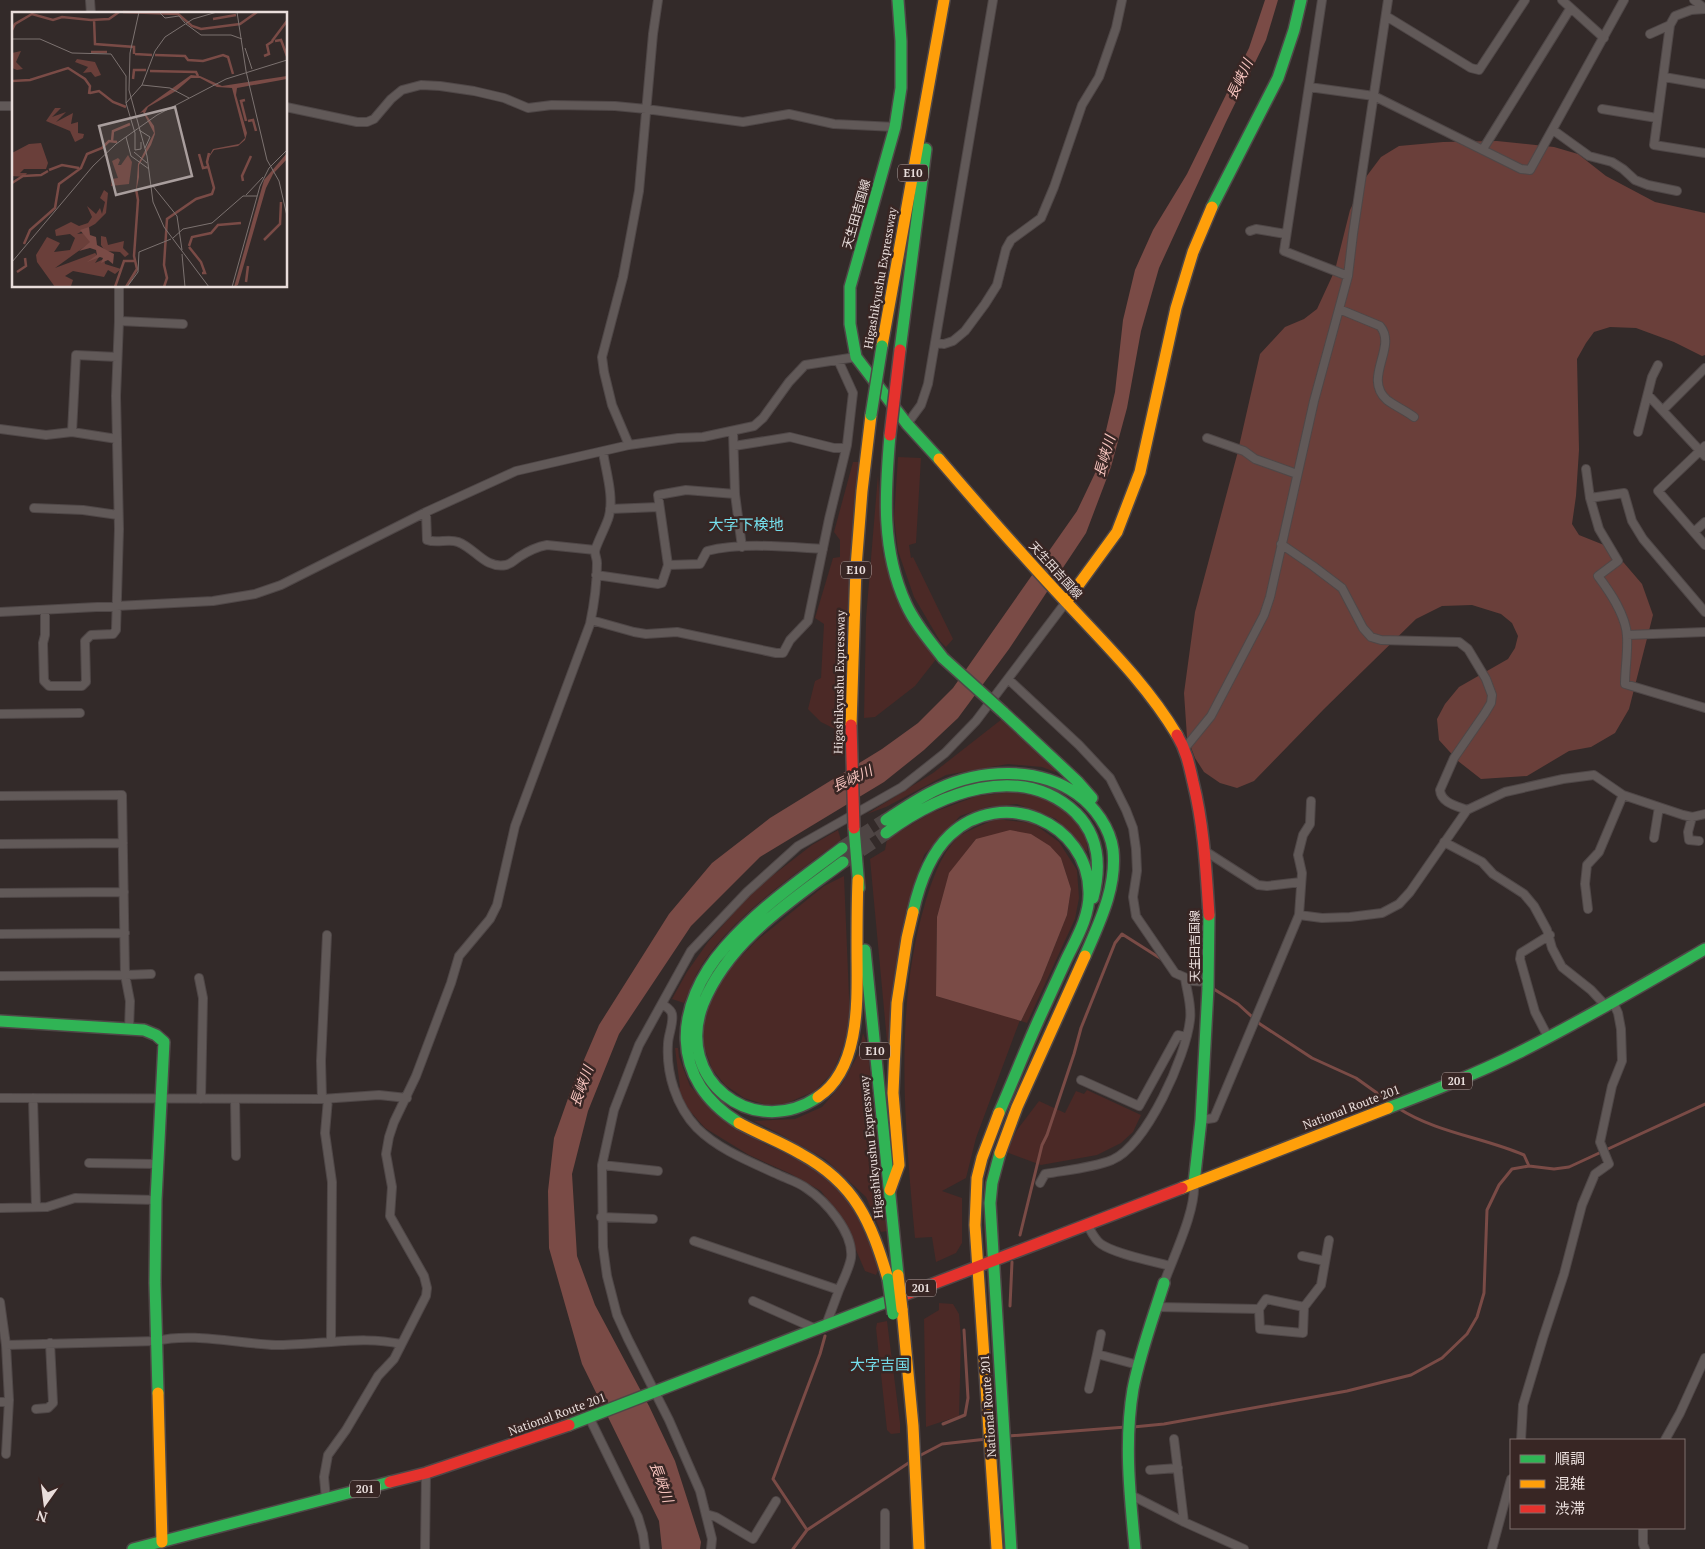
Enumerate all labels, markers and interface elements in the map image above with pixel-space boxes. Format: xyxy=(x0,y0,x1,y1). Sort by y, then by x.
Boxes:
inset map xyxy=(12,12,288,288)
water label: 長峡川 xyxy=(1222,54,1257,102)
road number: E10 xyxy=(898,164,928,182)
street label: 天生田吉国線 xyxy=(839,177,873,251)
street label: Higashikyushu Expressway xyxy=(860,205,900,350)
water label: 長峡川 xyxy=(1089,431,1119,479)
district label: 大字下検地 xyxy=(708,514,784,534)
street label: 天生田吉国線 xyxy=(1026,538,1086,602)
road number: E10 xyxy=(841,562,871,578)
street label: Higashikyushu Expressway xyxy=(830,609,848,754)
water label: 長峡川 xyxy=(829,760,877,795)
street label: 天生田吉国線 xyxy=(1187,910,1202,982)
road number: E10 xyxy=(860,1042,890,1060)
water label: 長峡川 xyxy=(565,1061,598,1109)
road number: 201 xyxy=(1442,1072,1472,1090)
street label: Higashikyushu Expressway xyxy=(856,1074,886,1219)
street label: National Route 201 xyxy=(1300,1082,1402,1132)
road number: 201 xyxy=(906,1280,936,1296)
district label: 大字吉国 xyxy=(850,1354,910,1374)
street label: National Route 201 xyxy=(977,1354,999,1458)
street label: National Route 201 xyxy=(506,1389,608,1439)
legend xyxy=(1510,1439,1685,1529)
text: 順調 xyxy=(1555,1448,1585,1468)
water label: 長峡川 xyxy=(646,1459,679,1507)
text: 混雑 xyxy=(1555,1473,1585,1493)
north arrow xyxy=(20,1479,70,1529)
road number: 201 xyxy=(350,1480,380,1498)
text: 渋滞 xyxy=(1555,1498,1585,1518)
text: N xyxy=(34,1507,49,1528)

